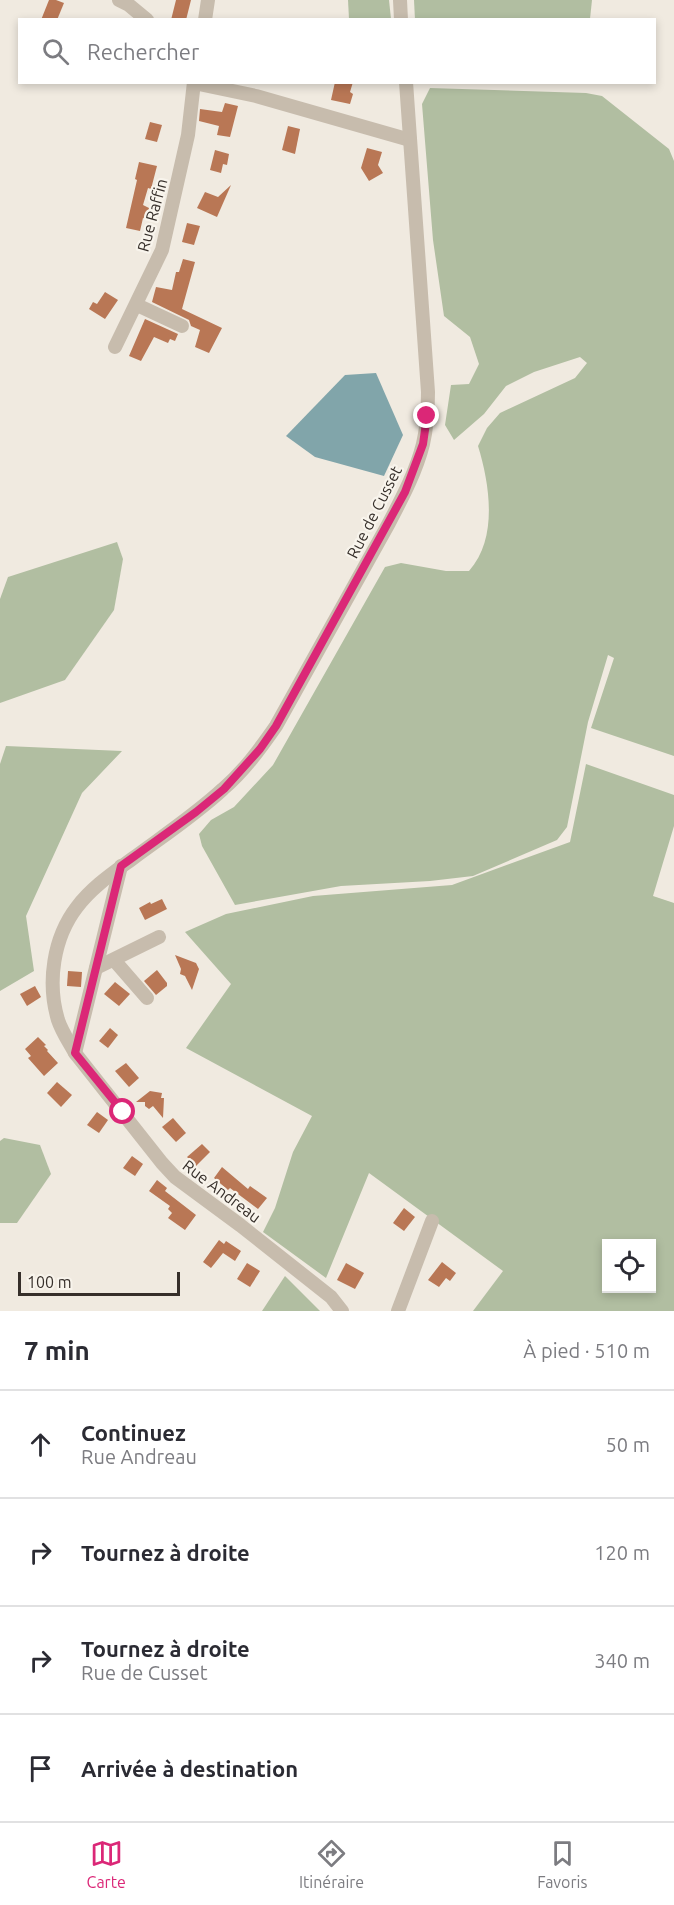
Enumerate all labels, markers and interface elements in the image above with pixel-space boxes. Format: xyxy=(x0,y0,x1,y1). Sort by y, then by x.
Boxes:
search box xyxy=(18,18,656,84)
icon: search xyxy=(39,35,72,68)
text: Rechercher xyxy=(87,39,199,64)
street label: Rue Raffin xyxy=(134,176,170,254)
route end xyxy=(413,402,439,428)
street label: Rue de Cusset xyxy=(343,462,405,561)
route start xyxy=(109,1098,135,1124)
street label: Rue Andreau xyxy=(180,1156,264,1226)
map controls xyxy=(602,1239,656,1293)
button: locate xyxy=(602,1239,656,1293)
scale bar xyxy=(18,1269,180,1296)
text: 100 m xyxy=(27,1273,72,1291)
text: 7 min xyxy=(24,1336,90,1365)
text: À pied · 510 m xyxy=(523,1339,650,1362)
text: Continuez xyxy=(81,1420,186,1445)
icon: ahead xyxy=(24,1428,57,1461)
text: 50 m xyxy=(606,1433,650,1456)
text: Rue Andreau xyxy=(81,1445,197,1468)
icon: right xyxy=(24,1536,57,1569)
text: Tournez à droite xyxy=(81,1540,250,1565)
text: 120 m xyxy=(594,1541,650,1564)
text: Tournez à droite xyxy=(81,1636,250,1661)
icon: right xyxy=(24,1644,57,1677)
text: 340 m xyxy=(594,1649,650,1672)
text: Rue de Cusset xyxy=(81,1661,208,1684)
icon: arrive xyxy=(24,1752,57,1785)
text: Arrivée à destination xyxy=(81,1756,298,1781)
tab: Carte xyxy=(87,1837,126,1891)
tab: Itinéraire xyxy=(299,1837,364,1891)
tab: Favoris xyxy=(537,1837,587,1891)

